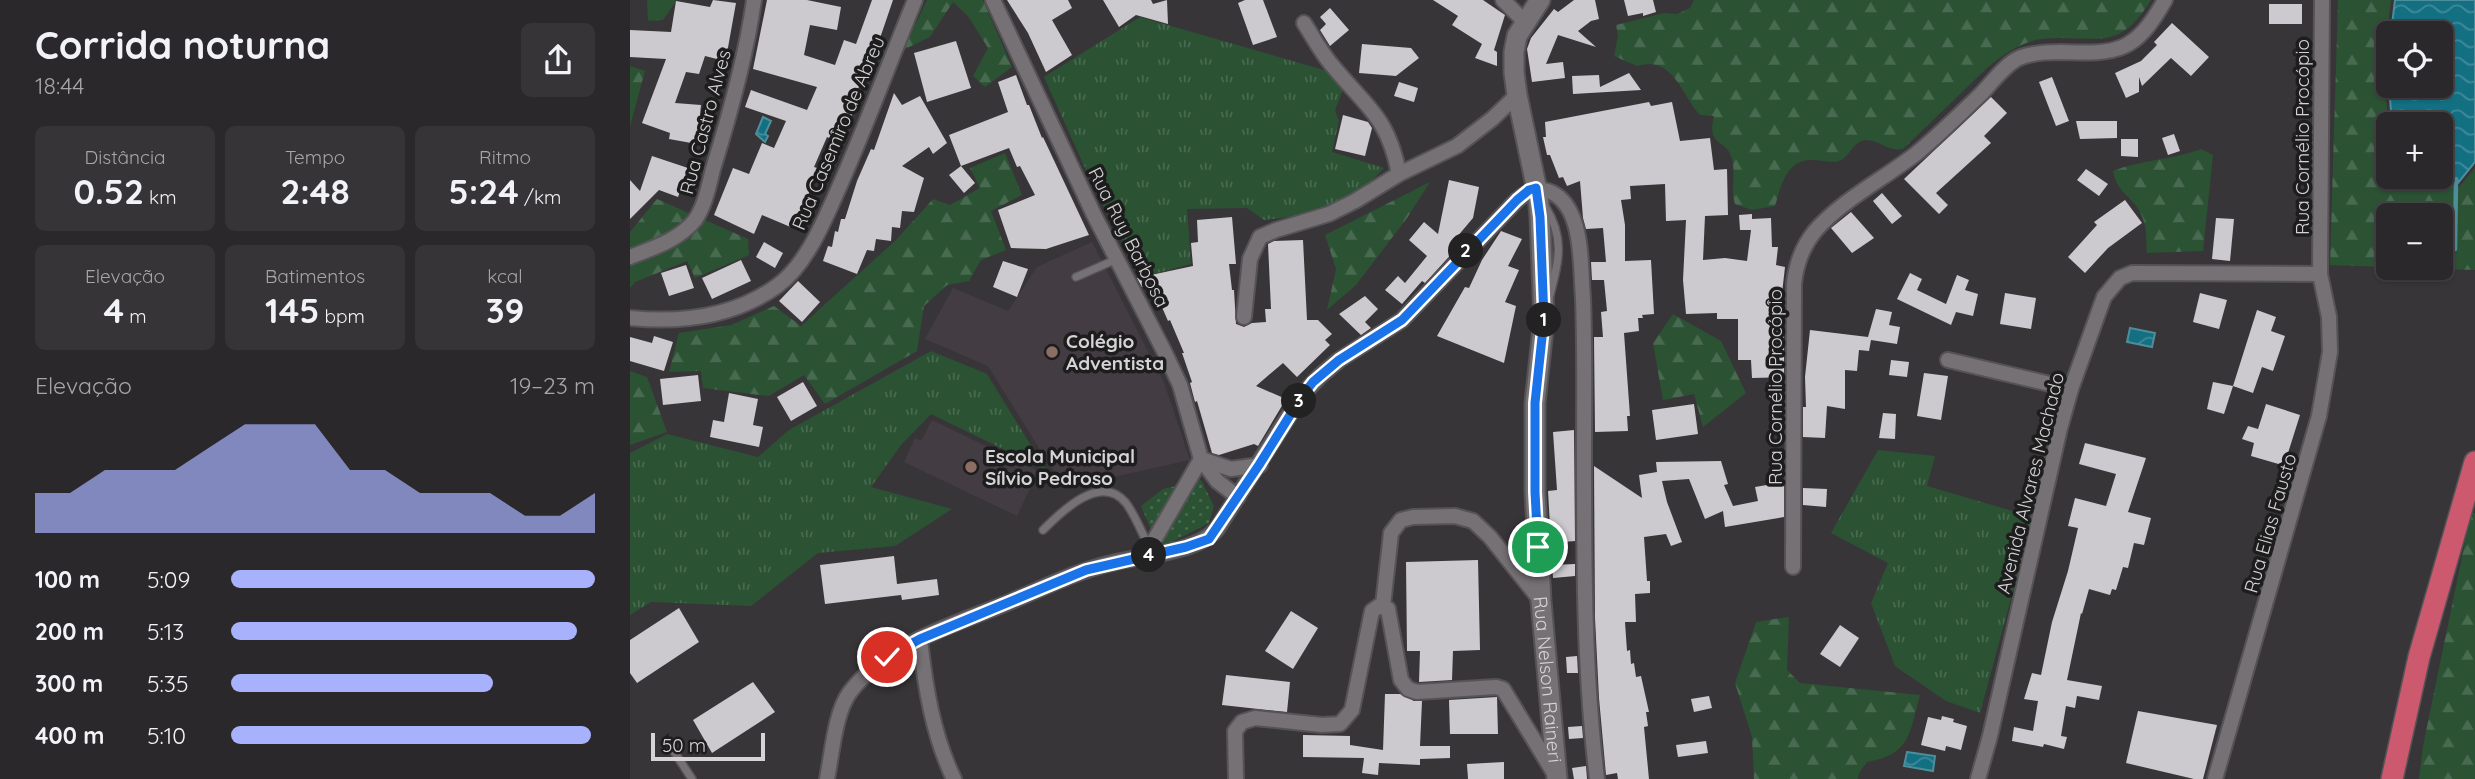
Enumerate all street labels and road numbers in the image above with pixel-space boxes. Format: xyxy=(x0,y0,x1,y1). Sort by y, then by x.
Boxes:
street label: Rua Casemiro de Abreu xyxy=(786,32,890,234)
street label: Rua Cornélio Procópio xyxy=(2290,39,2314,235)
street label: Rua Castro Alves xyxy=(674,47,736,197)
street label: Rua Ruy Barbosa xyxy=(1083,163,1175,311)
street label: Rua Cornélio Procópio xyxy=(1763,289,1787,485)
street label: Avenida Alvares Machado xyxy=(1991,370,2069,596)
street label: Rua Elias Fausto xyxy=(2239,450,2301,596)
street label: Rua Nelson Raineri xyxy=(1529,595,1567,764)

